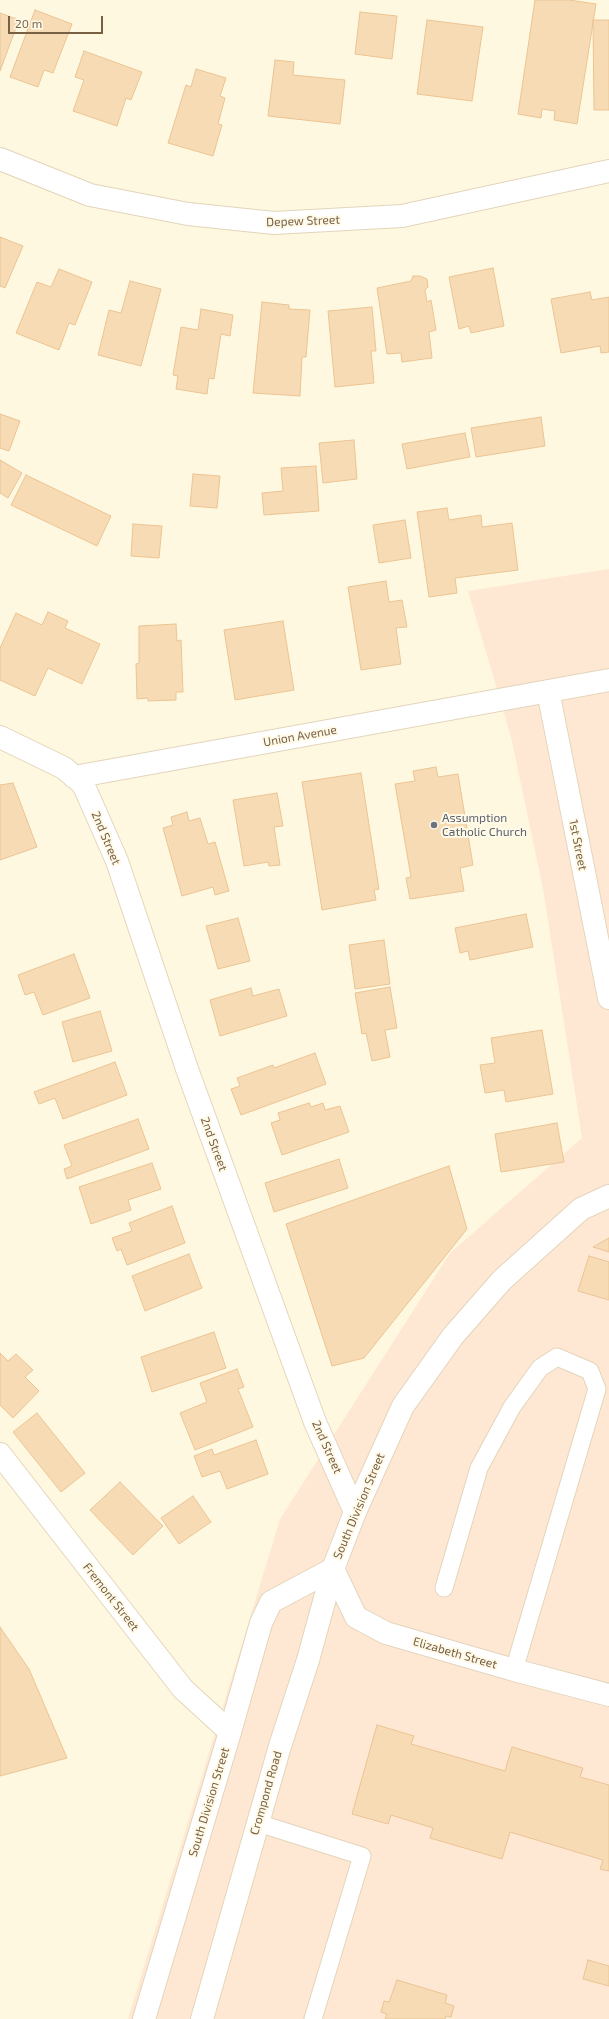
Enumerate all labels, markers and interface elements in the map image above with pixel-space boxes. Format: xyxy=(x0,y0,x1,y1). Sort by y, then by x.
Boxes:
scale bar xyxy=(10,8,105,34)
text: 20 m xyxy=(15,16,42,30)
street label: Depew Street xyxy=(266,213,340,229)
street label: Union Avenue xyxy=(262,722,338,750)
street label: 2nd Street xyxy=(88,809,124,867)
place label: Assumption Catholic Church xyxy=(442,811,527,839)
street label: 1st Street xyxy=(566,818,590,872)
marker: Assumption Catholic Church xyxy=(429,820,439,830)
street label: 2nd Street xyxy=(198,1115,230,1173)
street label: 2nd Street xyxy=(309,1418,345,1476)
street label: South Division Street xyxy=(330,1451,388,1561)
street label: Fremont Street xyxy=(80,1560,142,1634)
street label: Elizabeth Street xyxy=(411,1634,499,1672)
street label: South Division Street xyxy=(185,1745,233,1859)
street label: Crompond Road xyxy=(247,1749,285,1837)

